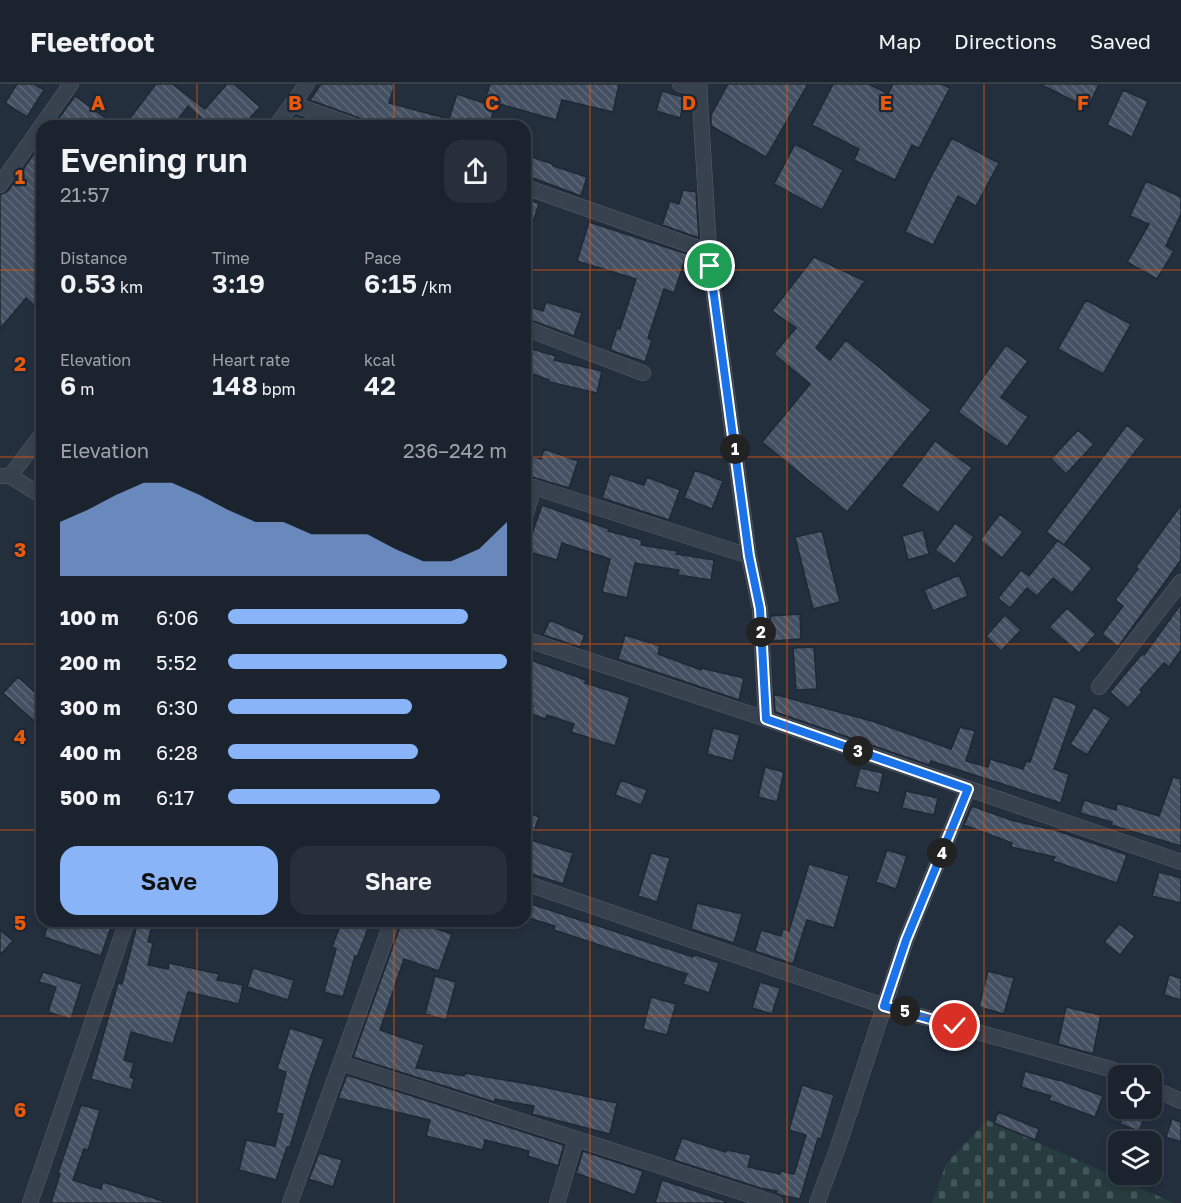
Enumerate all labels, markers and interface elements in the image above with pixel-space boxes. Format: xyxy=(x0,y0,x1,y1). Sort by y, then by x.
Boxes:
text: Fleetfoot xyxy=(30,25,155,58)
text: Map xyxy=(878,28,921,54)
text: Directions xyxy=(954,28,1057,54)
text: Saved xyxy=(1090,28,1151,54)
text: A xyxy=(91,90,105,114)
text: B xyxy=(288,90,302,114)
text: C xyxy=(485,90,499,114)
text: D xyxy=(682,90,696,114)
text: E xyxy=(880,90,892,114)
text: F xyxy=(1077,90,1089,114)
text: Evening run xyxy=(60,140,248,179)
button: share xyxy=(444,140,507,203)
text: 1 xyxy=(15,164,25,188)
text: 21:57 xyxy=(60,182,110,206)
pin xyxy=(684,240,735,291)
text: Distance xyxy=(60,248,127,268)
text: Time xyxy=(212,248,250,268)
text: Pace xyxy=(364,248,401,268)
icon: arrive xyxy=(693,249,726,282)
text: 0.53 xyxy=(60,268,116,299)
text: 3:19 xyxy=(212,268,265,299)
text: 6:15 xyxy=(364,268,417,299)
text: km xyxy=(116,277,143,297)
text: /km xyxy=(417,277,452,297)
text: Elevation xyxy=(60,350,131,370)
text: Heart rate xyxy=(212,350,290,370)
text: kcal xyxy=(364,350,396,370)
text: 2 xyxy=(14,351,26,375)
text: 6 xyxy=(60,370,76,401)
text: 148 xyxy=(212,370,258,401)
text: 42 xyxy=(364,370,396,401)
text: m xyxy=(76,379,94,399)
text: bpm xyxy=(258,379,296,399)
pin: 1 xyxy=(720,434,750,464)
text: Elevation xyxy=(60,438,149,462)
text: 236–242 m xyxy=(403,438,507,462)
text: 1 xyxy=(731,439,739,459)
text: 3 xyxy=(14,537,26,561)
text: 100 m xyxy=(60,605,119,629)
text: 6:06 xyxy=(156,605,199,629)
pin: 2 xyxy=(746,617,776,647)
text: 2 xyxy=(756,622,766,642)
text: 200 m xyxy=(60,650,121,674)
text: 5:52 xyxy=(156,650,197,674)
text: 300 m xyxy=(60,695,121,719)
text: 6:30 xyxy=(156,695,198,719)
text: 4 xyxy=(14,724,26,748)
pin: 3 xyxy=(843,736,873,766)
text: 400 m xyxy=(60,740,121,764)
text: 6:28 xyxy=(156,740,198,764)
text: 3 xyxy=(853,741,863,761)
text: 500 m xyxy=(60,785,121,809)
text: 6:17 xyxy=(156,785,194,809)
pin: 4 xyxy=(927,838,957,868)
text: 4 xyxy=(937,843,947,863)
button: Save xyxy=(60,846,278,915)
button: Share xyxy=(290,846,507,915)
text: 5 xyxy=(14,910,26,934)
pin: 5 xyxy=(890,996,920,1026)
pin xyxy=(929,1000,980,1051)
text: 5 xyxy=(900,1001,910,1021)
icon: check xyxy=(938,1009,971,1042)
map controls xyxy=(1108,1065,1162,1185)
button: locate xyxy=(1108,1065,1162,1119)
text: 6 xyxy=(14,1097,26,1121)
button: layers xyxy=(1108,1131,1162,1185)

